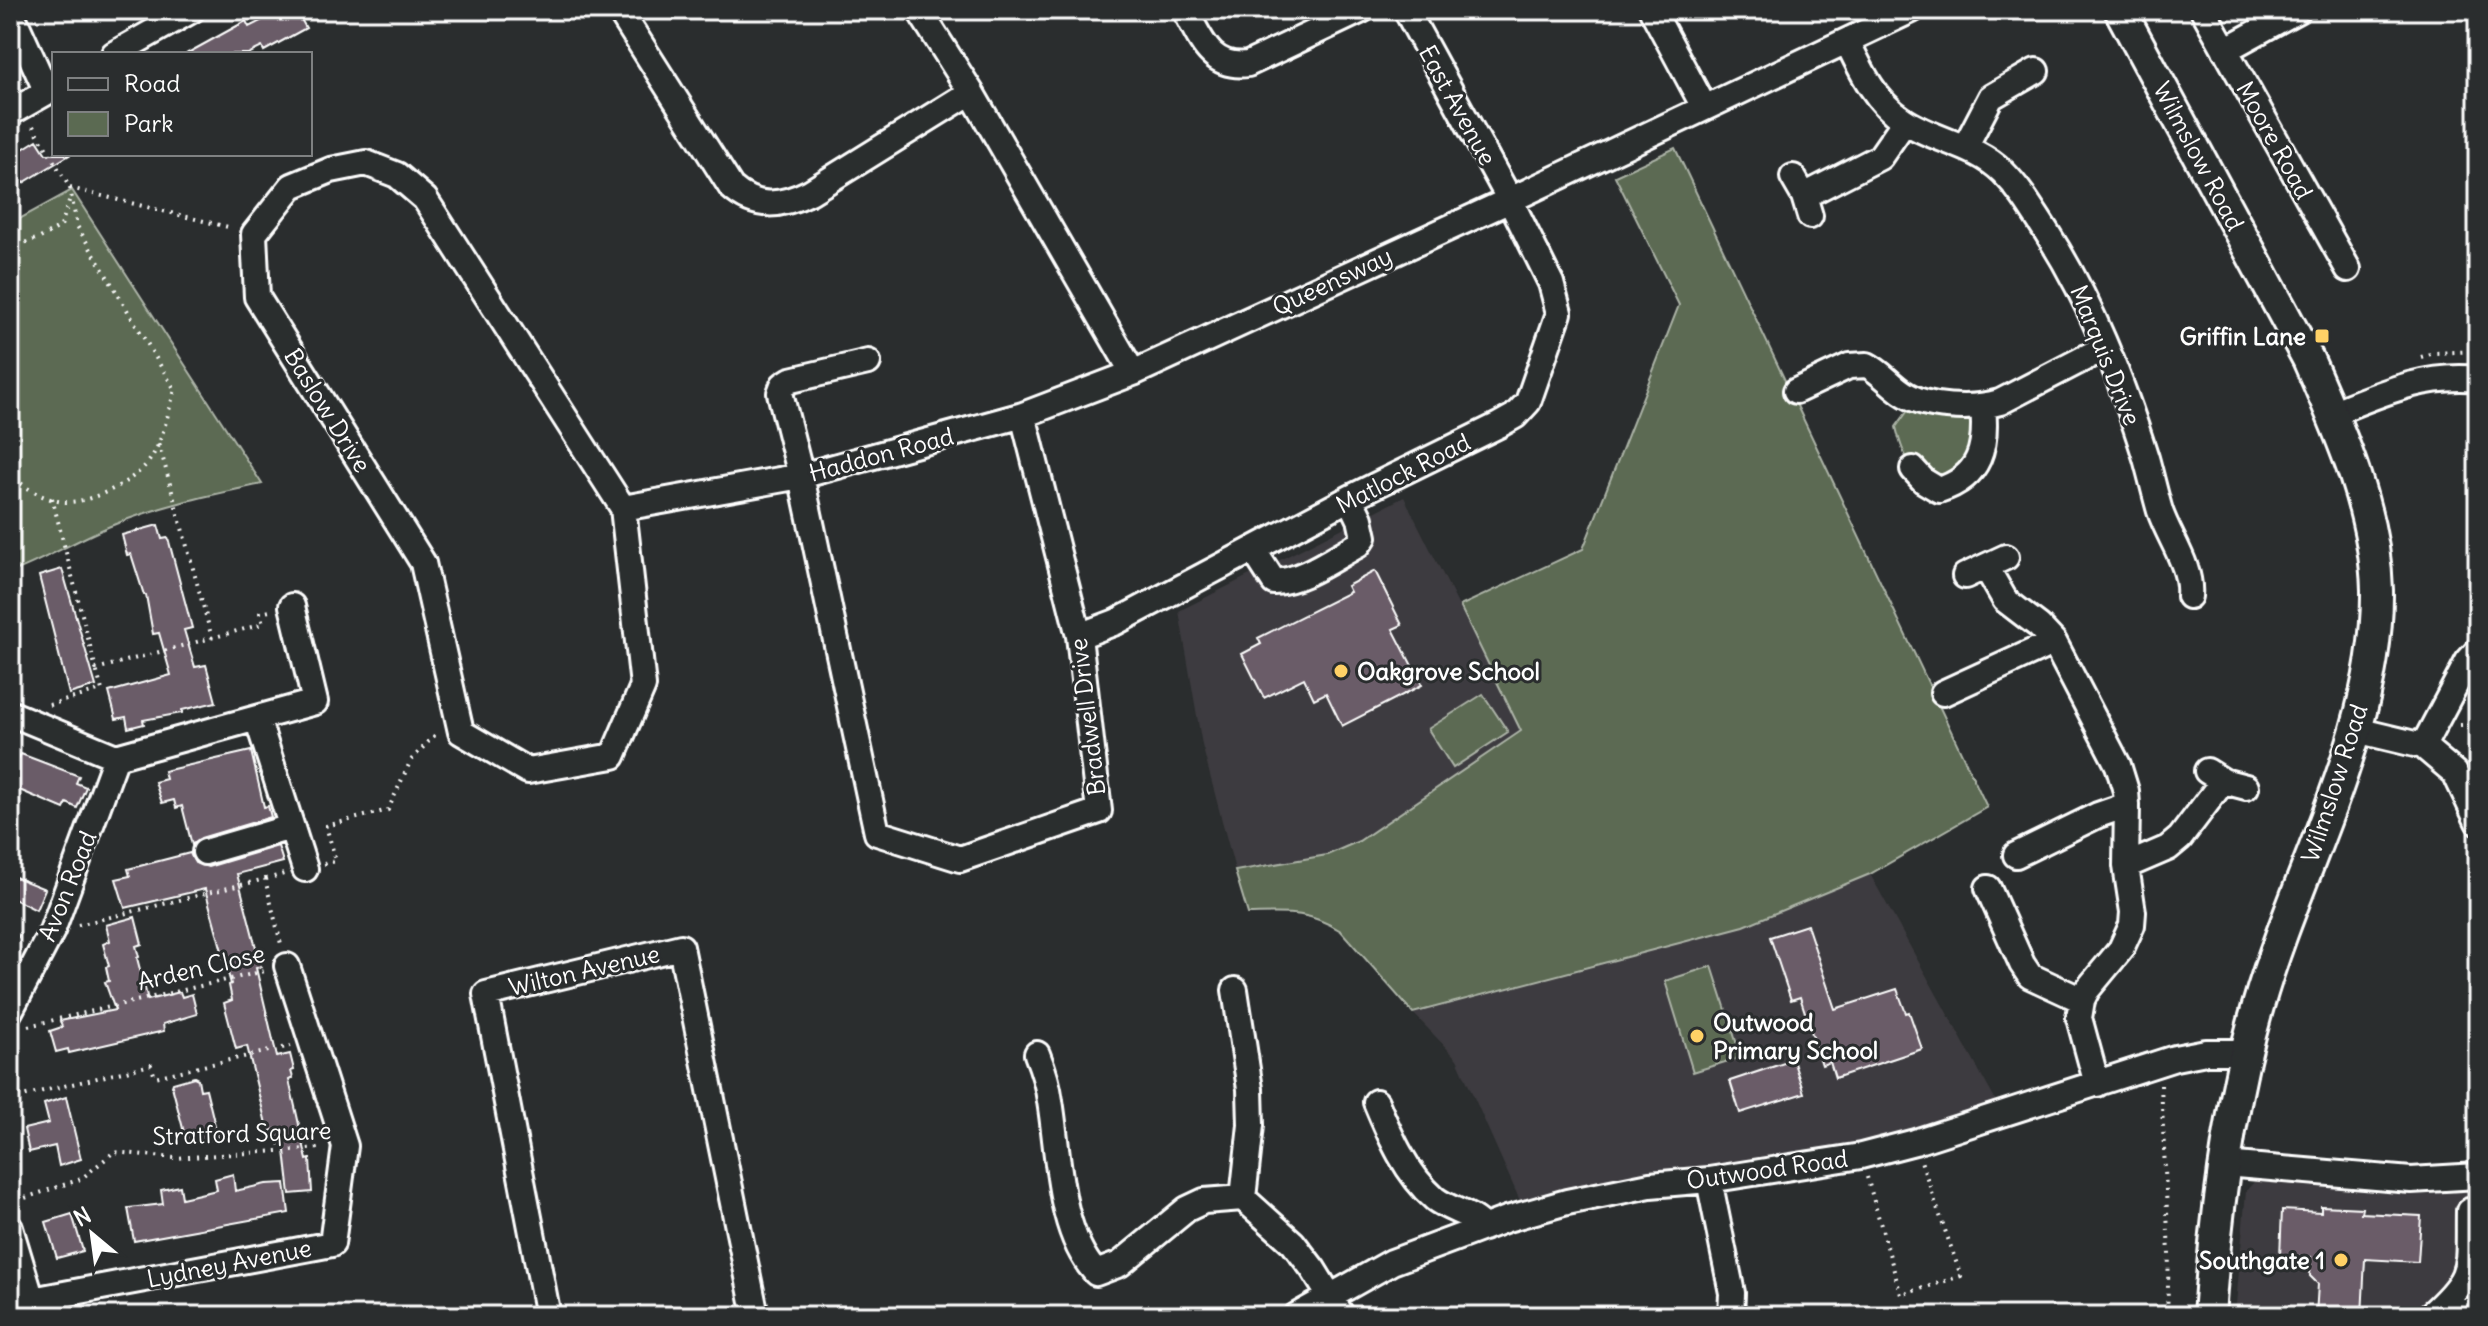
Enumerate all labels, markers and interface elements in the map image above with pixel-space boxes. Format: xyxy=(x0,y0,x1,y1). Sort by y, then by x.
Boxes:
street label: East Avenue xyxy=(1413,40,1503,170)
legend xyxy=(52,52,312,156)
text: Road xyxy=(124,68,180,98)
street label: Wilmslow Road xyxy=(2147,76,2251,236)
street label: Moore Road xyxy=(2230,76,2320,204)
text: Park xyxy=(124,108,174,138)
street label: Queensway xyxy=(1267,240,1397,322)
street label: Marquis Drive xyxy=(2064,280,2148,430)
place label: Griffin Lane xyxy=(2179,321,2306,351)
marker: Griffin Lane xyxy=(2313,327,2331,345)
street label: Baslow Drive xyxy=(278,342,378,478)
street label: Haddon Road xyxy=(805,420,957,488)
street label: Matlock Road xyxy=(1331,426,1475,520)
street label: Bradwell Drive xyxy=(1062,637,1112,797)
place label: Oakgrove School xyxy=(1357,656,1540,686)
marker: Oakgrove School xyxy=(1332,662,1350,680)
street label: Wilmslow Road xyxy=(2294,700,2374,866)
street label: Avon Road xyxy=(31,826,103,946)
street label: Arden Close xyxy=(134,938,268,996)
street label: Wilton Avenue xyxy=(506,938,662,1002)
place label: Outwood Primary School xyxy=(1713,1007,1878,1065)
marker: Outwood Primary School xyxy=(1688,1027,1706,1045)
street label: Stratford Square xyxy=(152,1115,332,1151)
street label: Outwood Road xyxy=(1684,1143,1850,1195)
north arrow xyxy=(52,1194,132,1274)
text: N xyxy=(69,1201,96,1232)
street label: Lydney Avenue xyxy=(144,1232,314,1294)
place label: Southgate 1 xyxy=(2199,1245,2325,1275)
marker: Southgate 1 xyxy=(2332,1251,2350,1269)

